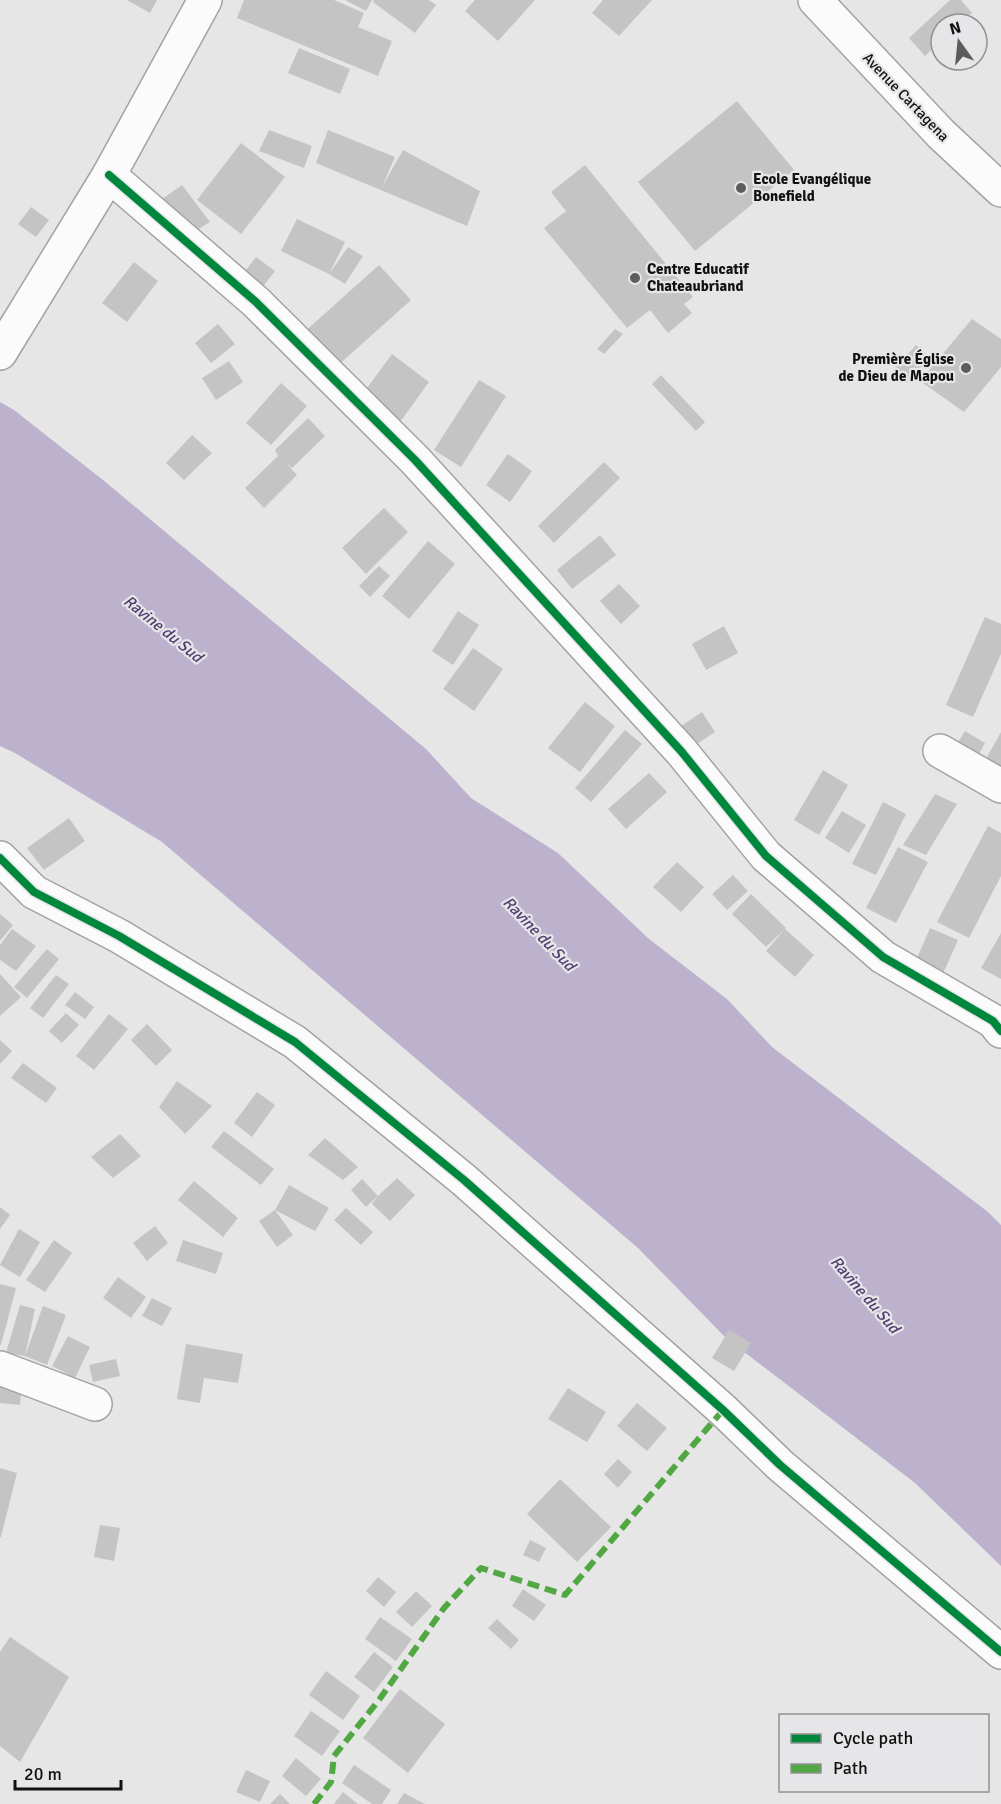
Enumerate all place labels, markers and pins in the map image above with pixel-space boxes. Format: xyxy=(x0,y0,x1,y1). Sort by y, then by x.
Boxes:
place label: Ecole Evangélique Bonefield xyxy=(753,170,871,205)
marker: Ecole Evangélique Bonefield xyxy=(734,181,748,195)
place label: Centre Educatif Chateaubriand xyxy=(647,260,750,295)
marker: Centre Educatif Chateaubriand xyxy=(628,271,642,285)
place label: Première Église de Dieu de Mapou xyxy=(839,349,954,385)
marker: Première Église de Dieu de Mapou xyxy=(959,361,973,375)

